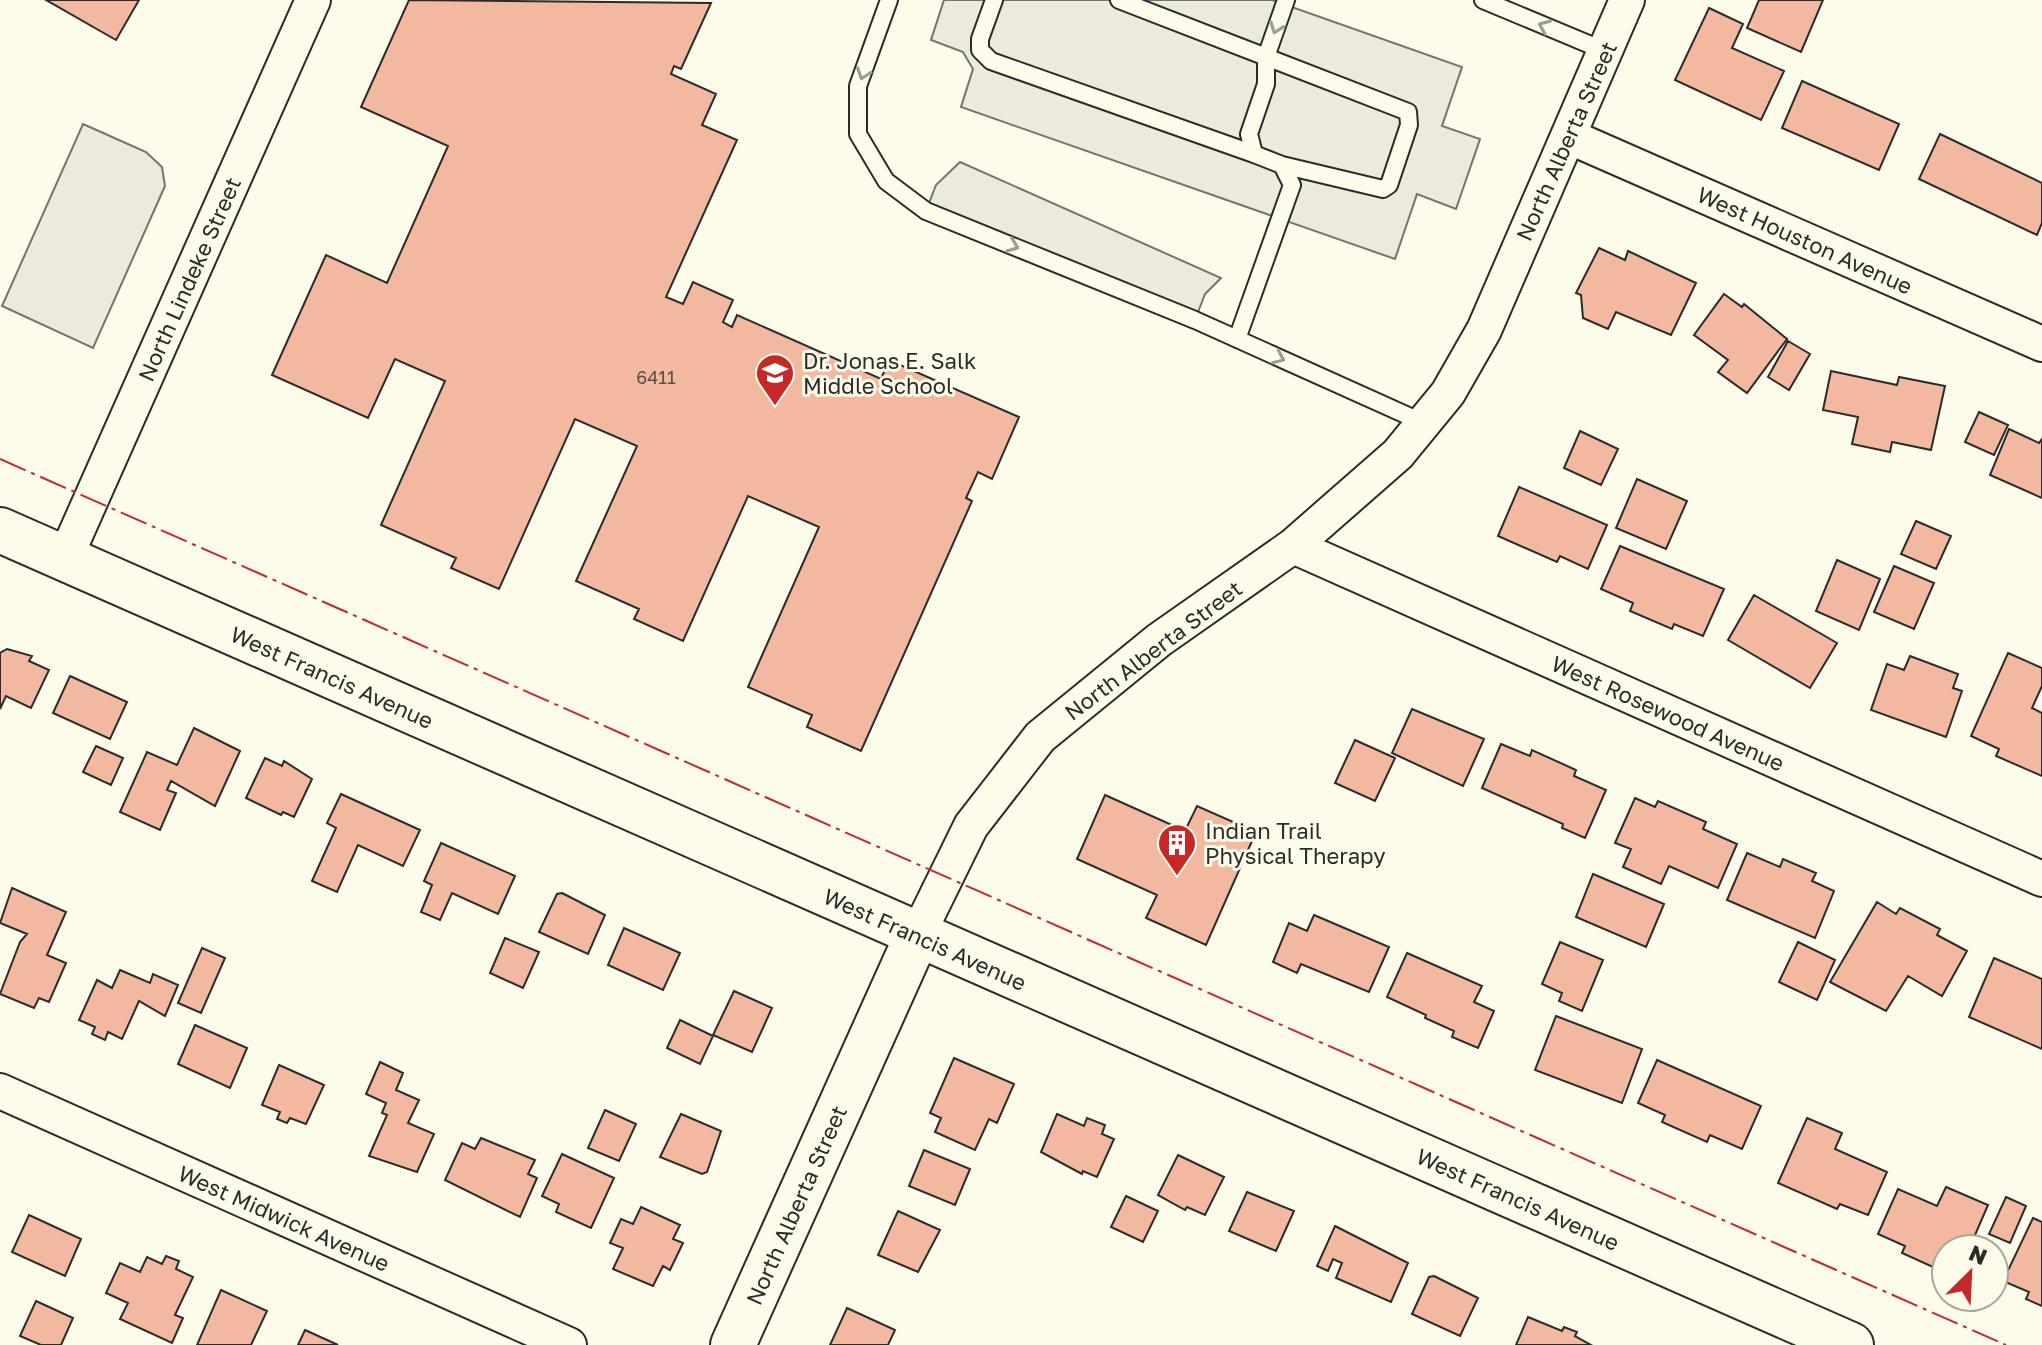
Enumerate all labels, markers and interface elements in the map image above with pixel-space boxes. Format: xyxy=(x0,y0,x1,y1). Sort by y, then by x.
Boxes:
one-way arrow xyxy=(1538,19,1552,35)
one-way arrow xyxy=(1269,20,1286,34)
street label: North Alberta Street xyxy=(1510,37,1622,245)
one-way arrow xyxy=(856,66,872,80)
street label: North Lindeke Street xyxy=(132,173,246,385)
street label: West Houston Avenue xyxy=(1693,180,1917,300)
one-way arrow xyxy=(1005,237,1019,253)
place label: Dr. Jonas E. Salk Middle School xyxy=(803,347,976,399)
one-way arrow xyxy=(1270,348,1285,364)
school or university icon: Dr. Jonas E. Salk Middle School xyxy=(754,352,796,407)
house number: 6411 xyxy=(636,366,676,388)
street label: North Alberta Street xyxy=(1059,574,1247,726)
street label: West Francis Avenue xyxy=(226,620,438,734)
street label: West Rosewood Avenue xyxy=(1547,649,1789,777)
place label: Indian Trail Physical Therapy xyxy=(1205,817,1385,869)
building icon: Indian Trail Physical Therapy xyxy=(1156,822,1198,877)
street label: West Francis Avenue xyxy=(819,882,1031,996)
street label: North Alberta Street xyxy=(740,1101,852,1309)
street label: West Francis Avenue xyxy=(1412,1142,1624,1256)
street label: West Midwick Avenue xyxy=(174,1159,394,1277)
north arrow xyxy=(1930,1233,2010,1313)
text: N xyxy=(1965,1239,1991,1270)

